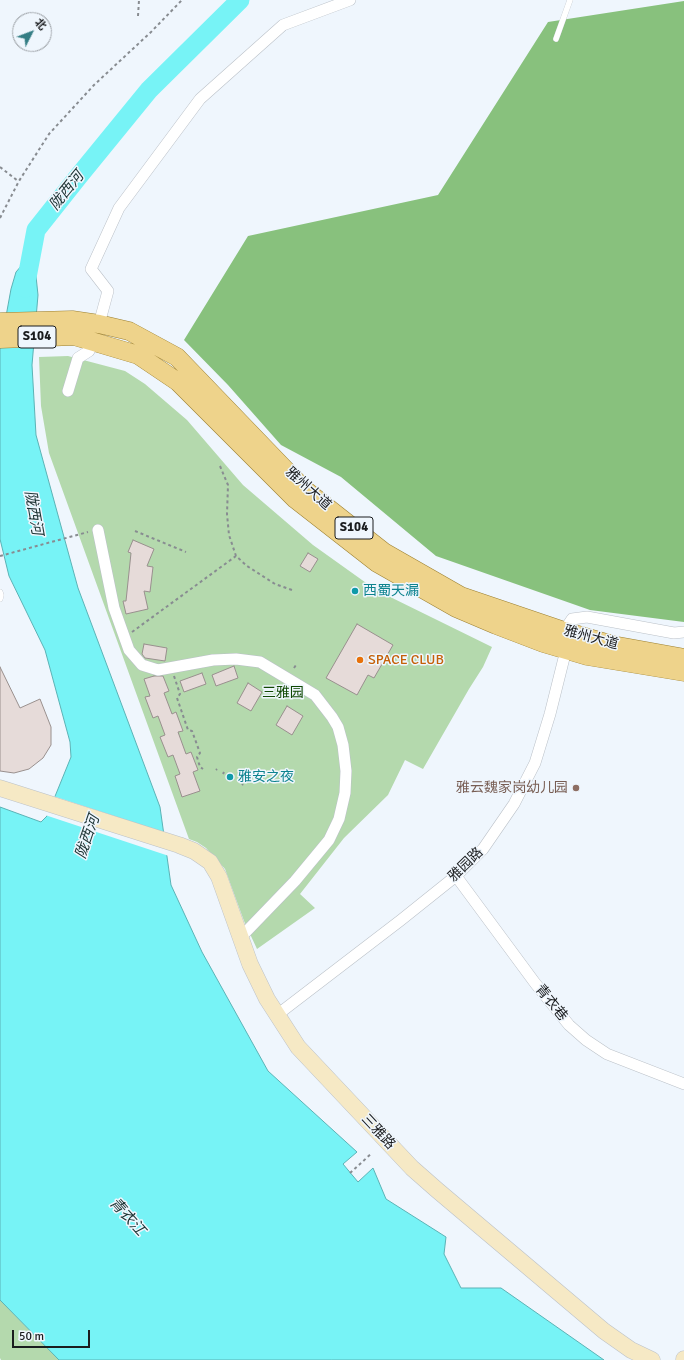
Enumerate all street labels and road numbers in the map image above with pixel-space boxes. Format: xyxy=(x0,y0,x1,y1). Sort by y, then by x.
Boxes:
road number: S104 xyxy=(18,326,56,348)
street label: 雅州大道 xyxy=(282,464,334,514)
road number: S104 xyxy=(335,517,373,539)
street label: 雅州大道 xyxy=(562,623,620,653)
street label: 雅园路 xyxy=(445,844,487,886)
street label: 青衣巷 xyxy=(531,981,571,1025)
street label: 三雅路 xyxy=(358,1111,398,1153)

